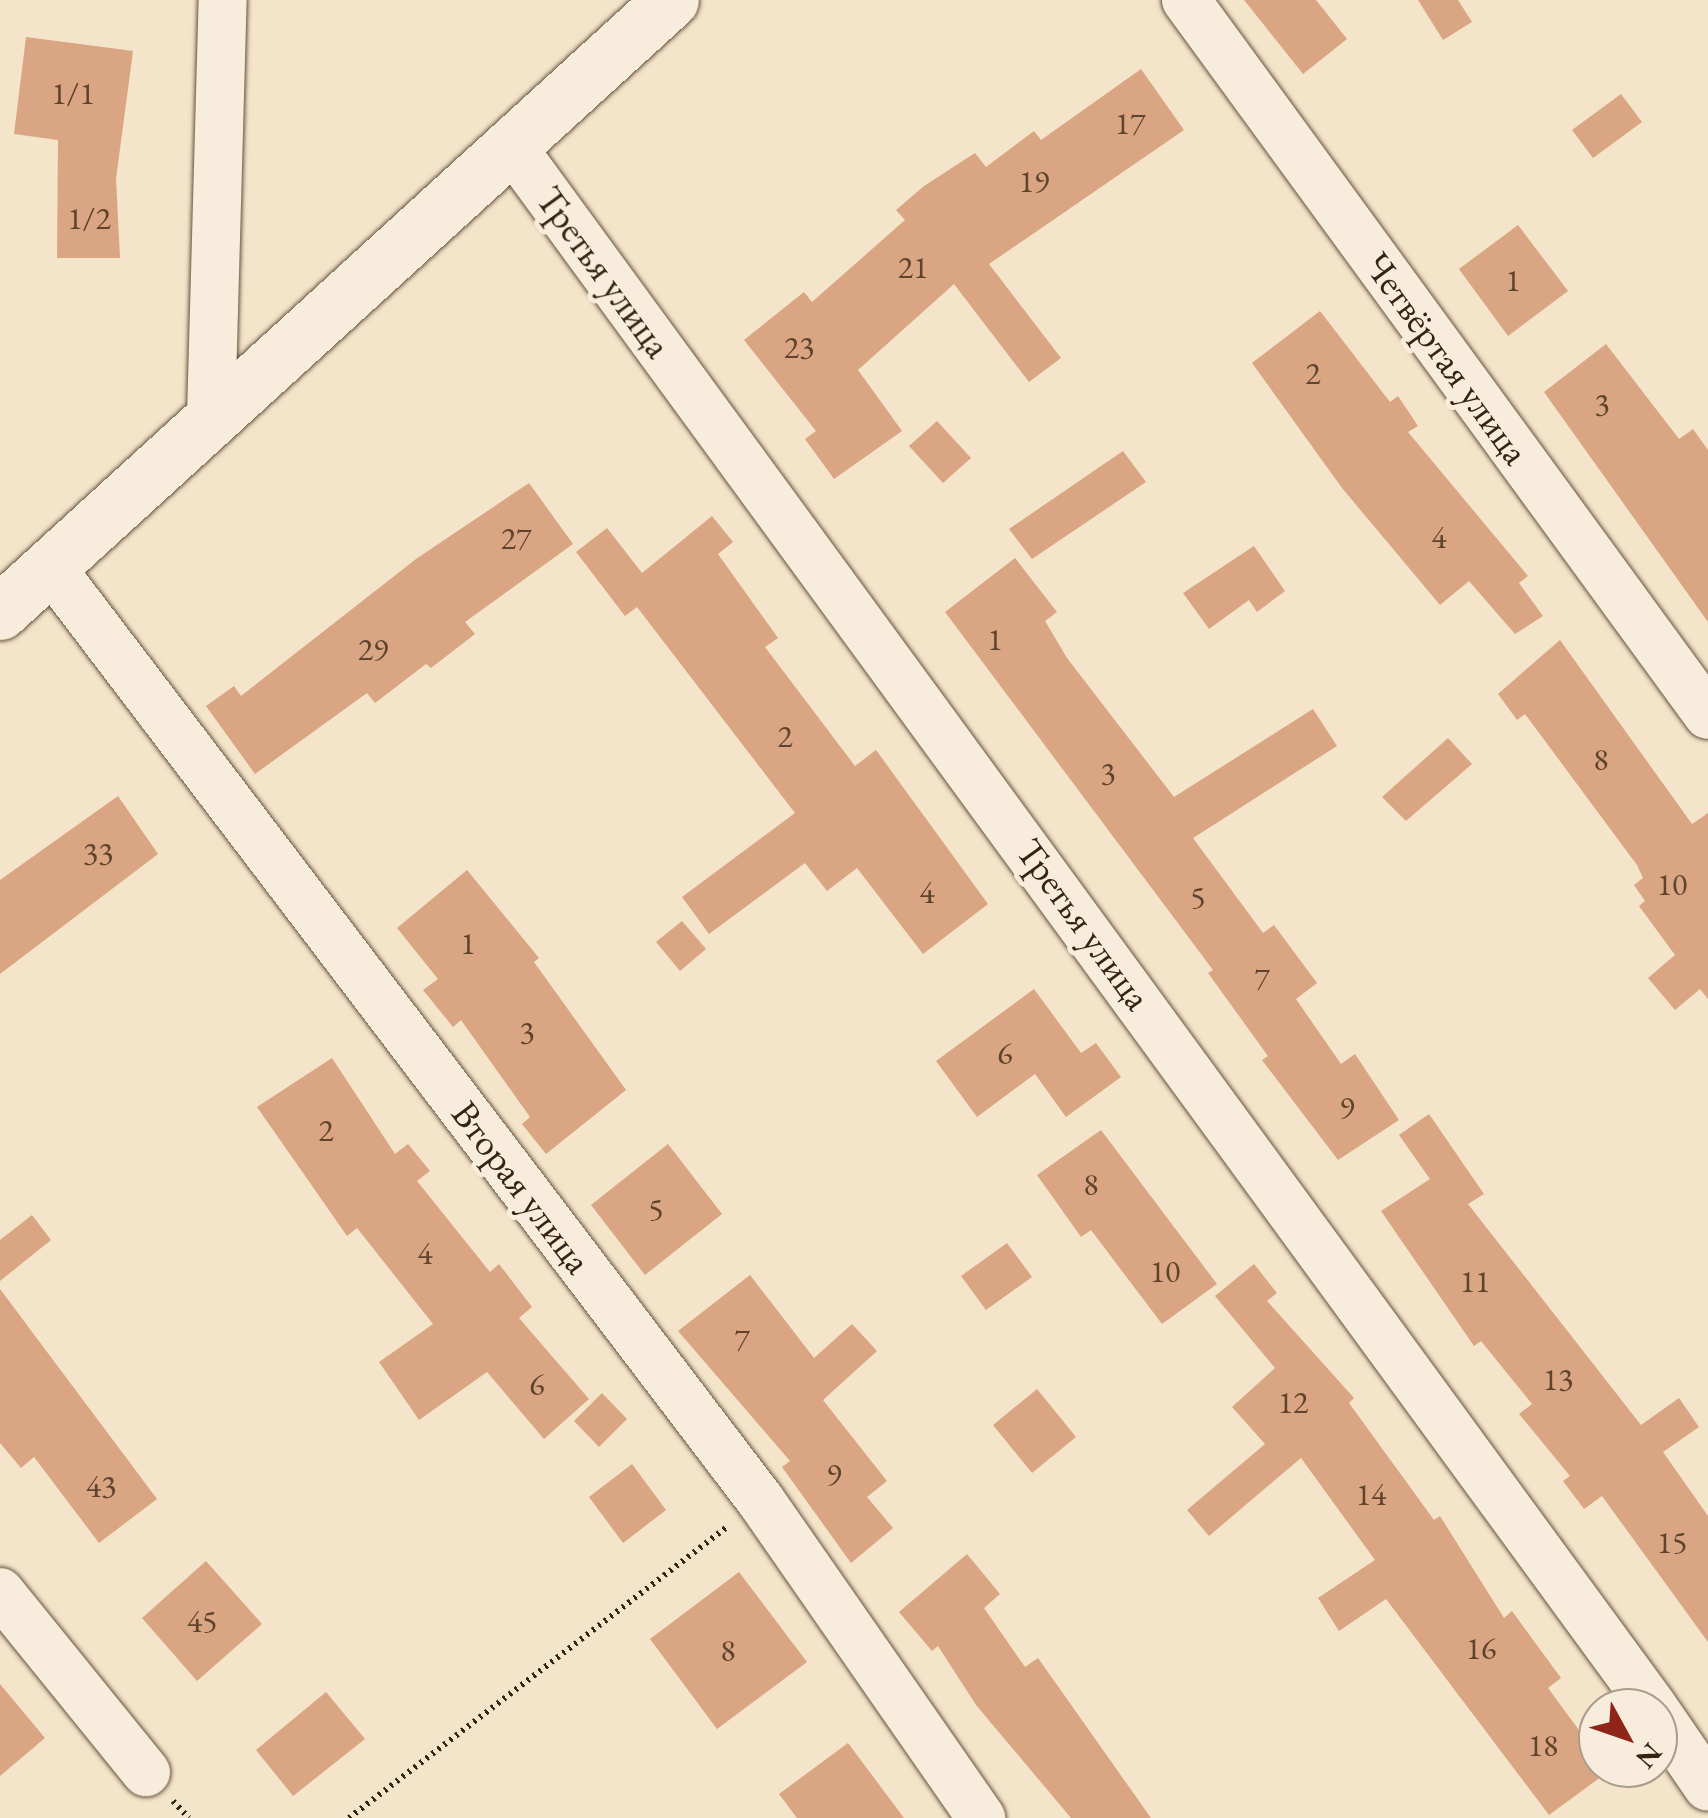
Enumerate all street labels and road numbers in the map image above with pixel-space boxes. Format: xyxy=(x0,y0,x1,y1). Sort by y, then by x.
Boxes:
street label: Третья улица xyxy=(527,178,681,366)
street label: Четвёртая улица xyxy=(1355,243,1539,473)
street label: Третья улица xyxy=(1007,830,1161,1018)
street label: Вторая улица xyxy=(442,1092,602,1282)

